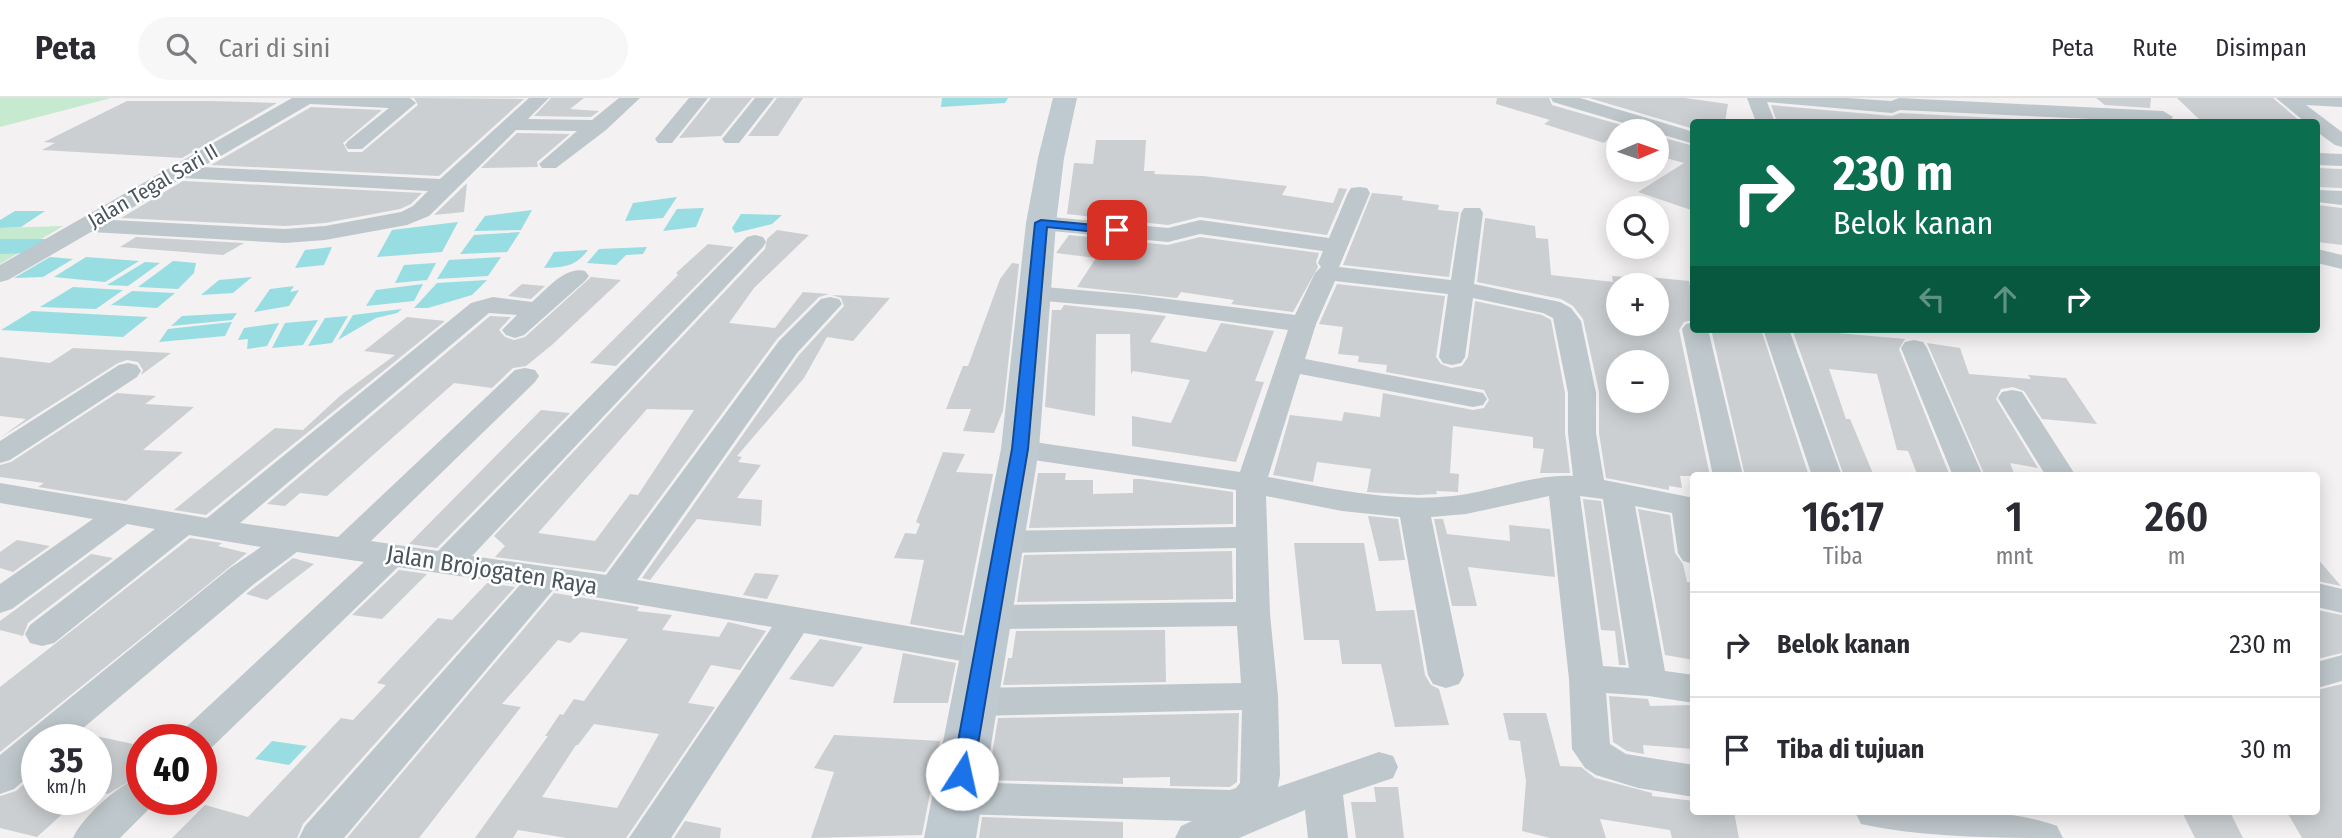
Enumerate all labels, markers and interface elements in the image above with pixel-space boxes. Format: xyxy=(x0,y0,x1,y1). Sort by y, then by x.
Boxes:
search box xyxy=(138,17,628,80)
text: Peta xyxy=(35,28,96,68)
icon: search xyxy=(162,29,200,67)
text: Cari di sini xyxy=(218,33,330,64)
text: Peta xyxy=(2051,34,2094,62)
text: Rute xyxy=(2132,34,2177,62)
text: Disimpan xyxy=(2215,34,2307,62)
north arrow xyxy=(1606,119,1670,182)
map controls xyxy=(1606,119,1669,413)
street label: Jalan Tegal Sari II xyxy=(83,138,223,234)
text: 230 m xyxy=(1833,144,1953,203)
icon: right xyxy=(1718,147,1809,238)
button: search xyxy=(1606,196,1669,259)
pin xyxy=(1087,200,1147,260)
text: Belok kanan xyxy=(1833,204,1993,242)
icon: arrive xyxy=(1098,211,1136,249)
button: + xyxy=(1606,273,1669,336)
icon: left xyxy=(1913,280,1951,318)
icon: ahead xyxy=(1986,280,2024,318)
icon: right xyxy=(2059,280,2097,318)
button: − xyxy=(1606,350,1669,413)
text: 16:17 xyxy=(1802,492,1884,542)
text: 1 xyxy=(2006,492,2023,542)
text: 260 xyxy=(2145,492,2208,542)
street label: Jalan Brojogaten Raya xyxy=(385,540,599,600)
text: Tiba xyxy=(1823,542,1863,570)
text: mnt xyxy=(1996,542,2033,570)
text: m xyxy=(2168,542,2185,570)
icon: right xyxy=(1718,626,1756,664)
text: Belok kanan xyxy=(1777,629,1910,660)
text: 230 m xyxy=(2229,629,2292,660)
speed limit sign: 40 xyxy=(126,724,217,815)
icon: arrive xyxy=(1718,731,1756,769)
text: Tiba di tujuan xyxy=(1777,734,1924,765)
text: 30 m xyxy=(2241,734,2292,765)
position arrow xyxy=(925,737,999,811)
text: 35 xyxy=(50,739,83,781)
text: km/h xyxy=(46,776,87,798)

